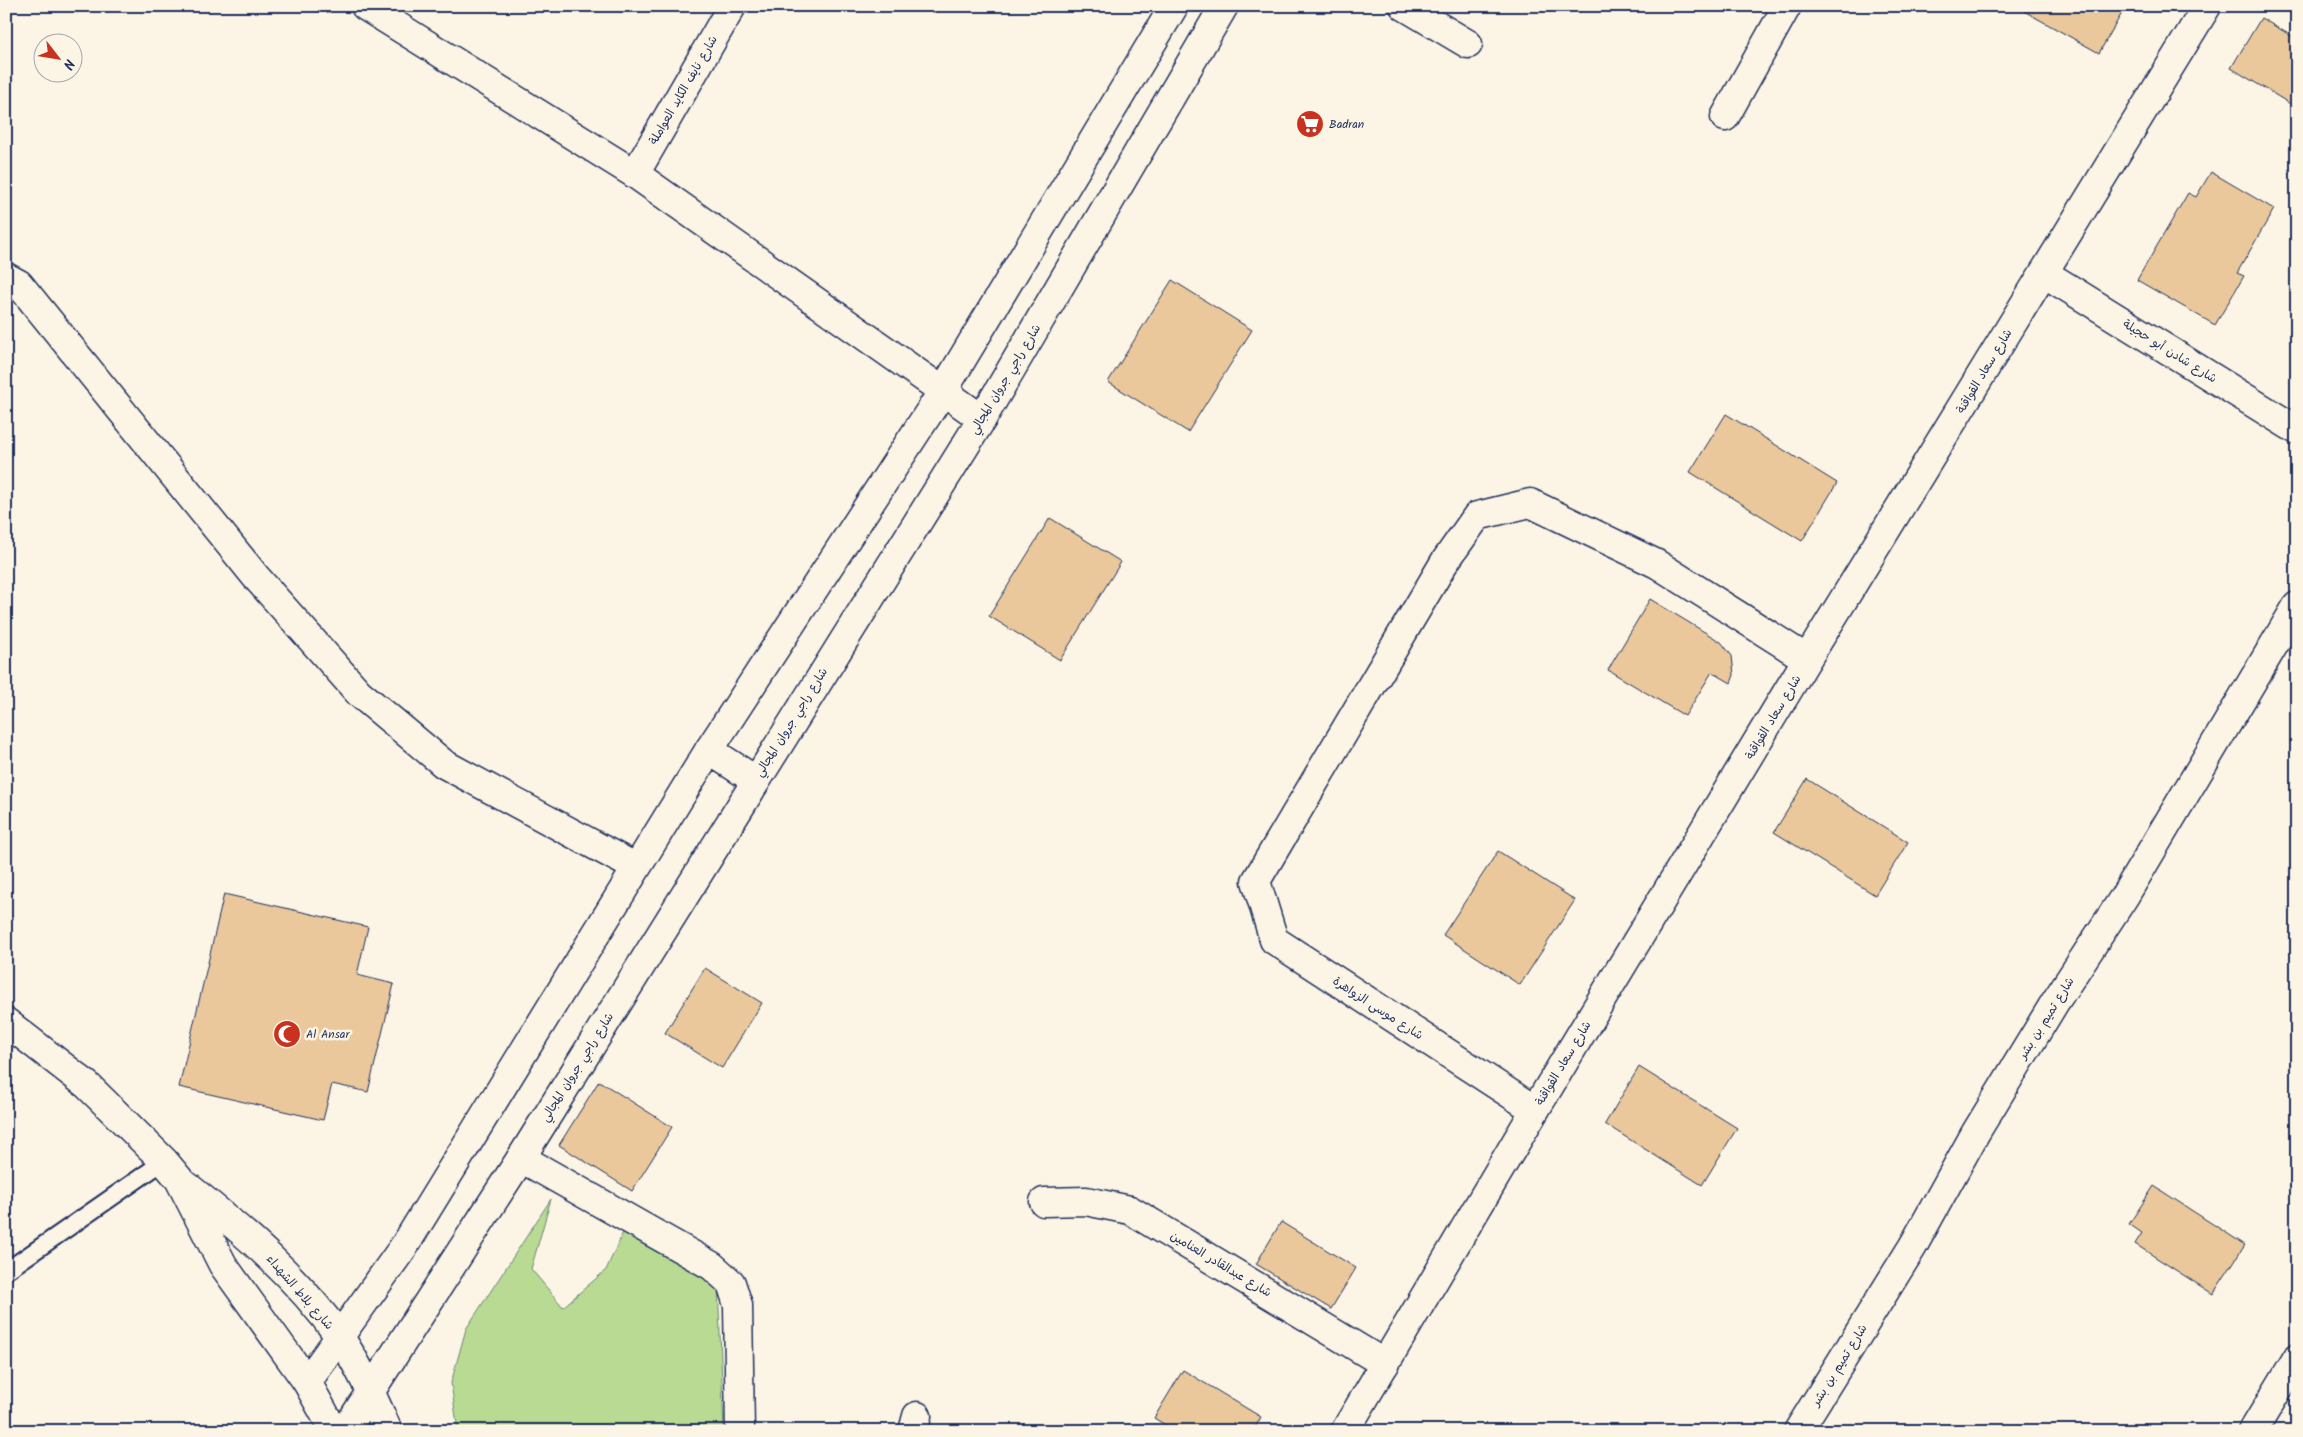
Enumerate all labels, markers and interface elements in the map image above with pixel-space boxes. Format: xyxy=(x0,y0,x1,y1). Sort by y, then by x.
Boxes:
north arrow xyxy=(32,32,82,82)
street label: شارع نايف الكايد العواملة xyxy=(644,32,723,149)
text: N xyxy=(56,55,80,74)
supermarket icon: Badran xyxy=(1295,109,1325,139)
place label: Badran xyxy=(1329,115,1364,134)
street label: شارع شادن أبو حجيلة xyxy=(2119,315,2221,388)
street label: شارع راجي جروان المجالي xyxy=(965,321,1047,439)
street label: شارع سعاد القواقنة xyxy=(1952,325,2017,417)
street label: شارع راجي جروان المجالي xyxy=(750,664,834,781)
street label: شارع سعاد القواقنة xyxy=(1741,671,1806,763)
street label: شارع موسى الزواهرة xyxy=(1329,972,1427,1045)
street label: شارع تميم بن بشر xyxy=(2013,973,2079,1064)
street label: شارع راجي جروان المجالي xyxy=(536,1009,620,1126)
street label: شارع سعاد القواقنة xyxy=(1531,1017,1596,1109)
mosque icon: Al Ansar xyxy=(272,1019,302,1049)
place label: Al Ansar xyxy=(306,1025,350,1044)
street label: شارع عبدالقادر العنامين xyxy=(1166,1227,1275,1302)
street label: شارع بلاط الشهداء xyxy=(261,1250,338,1334)
street label: شارع تميم بن بشر xyxy=(1806,1320,1872,1411)

